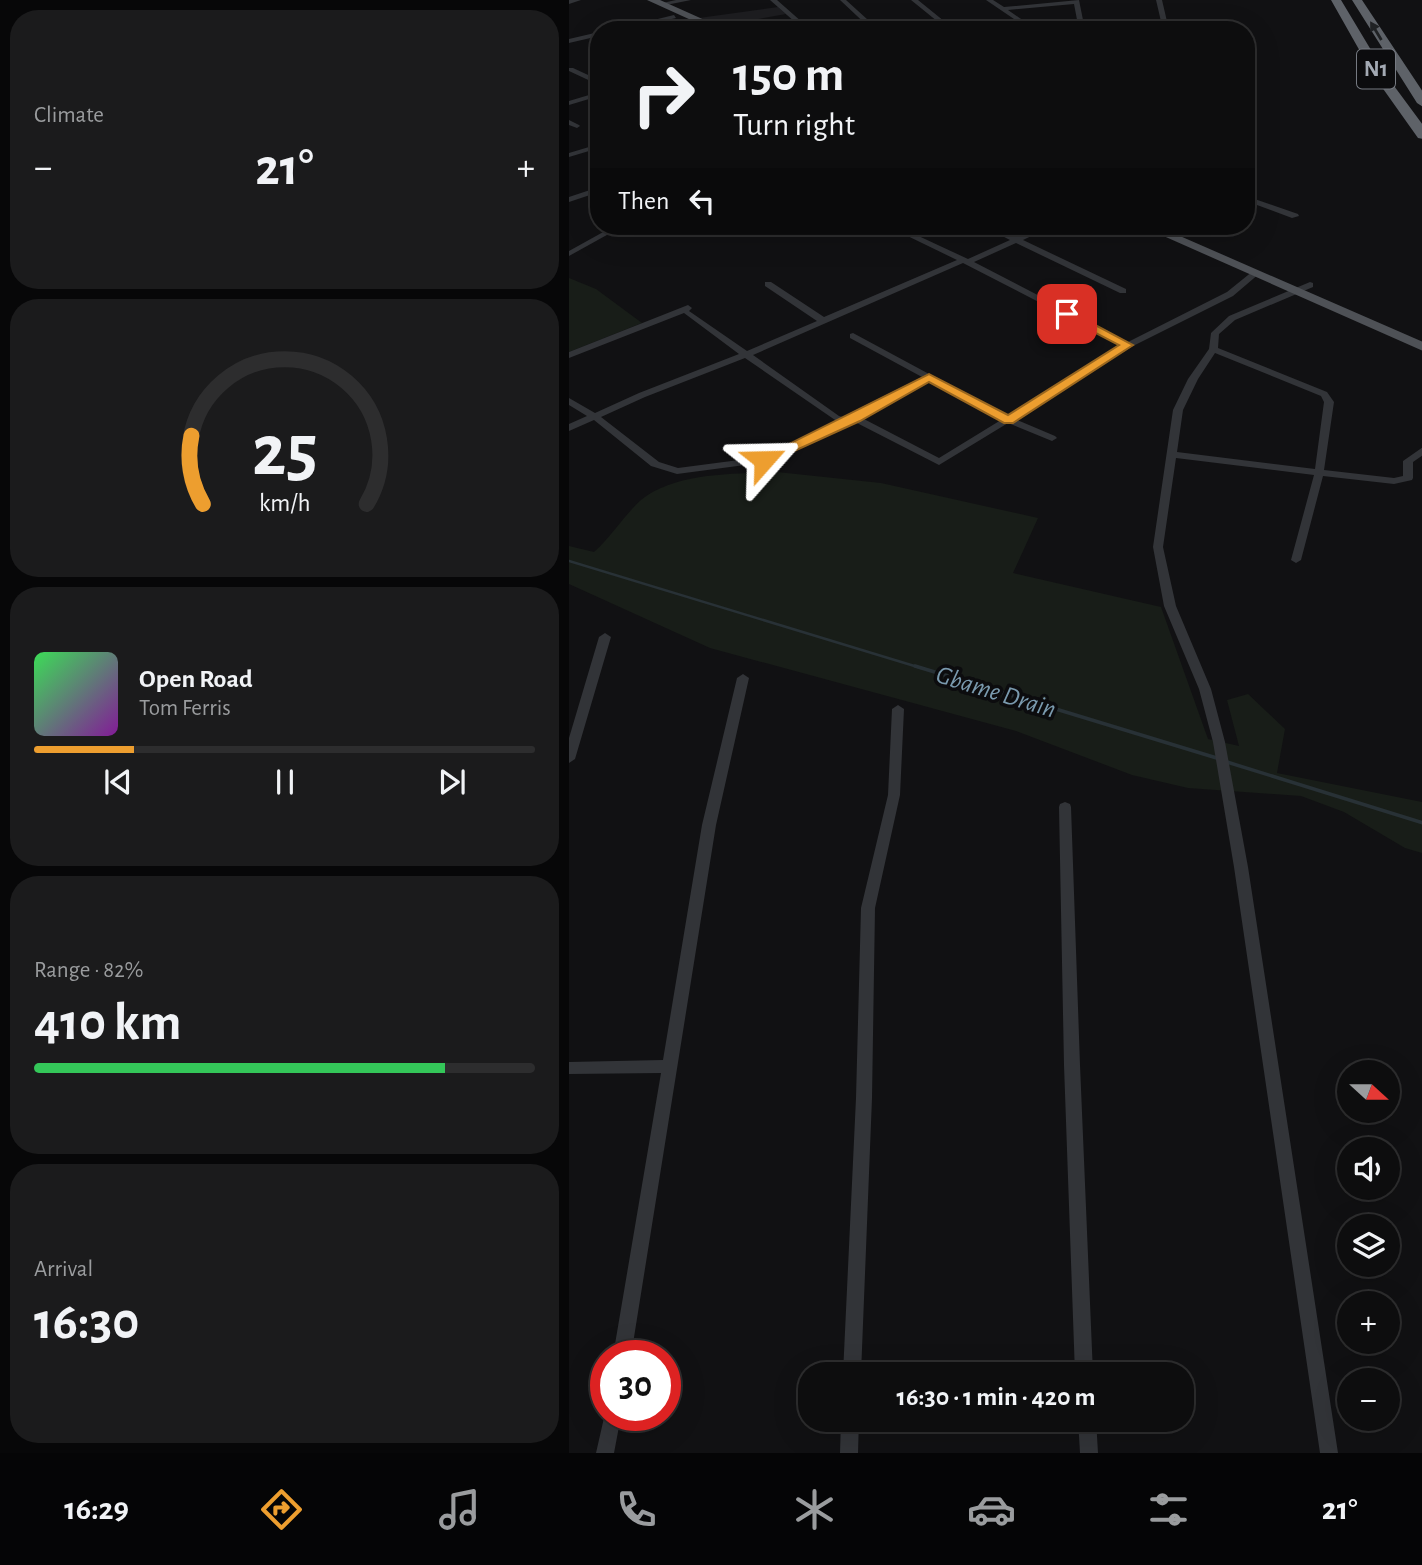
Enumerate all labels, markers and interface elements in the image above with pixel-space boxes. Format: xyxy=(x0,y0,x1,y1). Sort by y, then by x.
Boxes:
one-way arrow xyxy=(1370,22,1382,41)
icon: right xyxy=(618,49,709,140)
road number: N1 xyxy=(1357,50,1395,88)
text: 150 m xyxy=(733,51,844,100)
text: Climate xyxy=(34,104,104,127)
text: Turn right xyxy=(733,109,855,141)
text: 21° xyxy=(255,142,314,194)
text: − xyxy=(34,149,52,187)
text: + xyxy=(517,149,535,187)
icon: left xyxy=(683,182,721,220)
text: Then xyxy=(618,188,669,214)
pin xyxy=(1037,284,1097,344)
icon: arrive xyxy=(1048,295,1086,333)
text: 25 xyxy=(252,416,317,489)
position arrow xyxy=(727,423,801,497)
text: km/h xyxy=(259,491,310,516)
water label: Gbame Drain xyxy=(933,661,1059,723)
text: Open Road xyxy=(139,666,253,692)
text: Tom Ferris xyxy=(139,697,231,720)
icon: previous xyxy=(99,763,137,801)
icon: pause xyxy=(266,763,304,801)
icon: next xyxy=(433,763,471,801)
text: Range · 82% xyxy=(34,959,144,982)
text: 410 km xyxy=(34,997,182,1049)
north arrow xyxy=(1337,1060,1400,1124)
map controls xyxy=(1337,1060,1400,1431)
button: sound xyxy=(1337,1137,1400,1200)
button: layers xyxy=(1337,1214,1400,1277)
text: Arrival xyxy=(34,1258,93,1281)
button: + xyxy=(1337,1291,1400,1354)
text: 16:30 xyxy=(34,1296,139,1348)
speed limit sign: 30 xyxy=(590,1340,681,1431)
button: − xyxy=(1337,1368,1400,1431)
text: 16:30 · 1 min · 420 m xyxy=(897,1384,1095,1410)
icon: directions xyxy=(257,1485,306,1534)
icon: music xyxy=(435,1485,484,1534)
icon: phone xyxy=(612,1485,661,1534)
icon: climate xyxy=(790,1485,839,1534)
icon: car xyxy=(967,1485,1016,1534)
icon: filters xyxy=(1144,1485,1193,1534)
text: 16:29 xyxy=(64,1493,129,1525)
text: 21° xyxy=(1322,1493,1358,1525)

